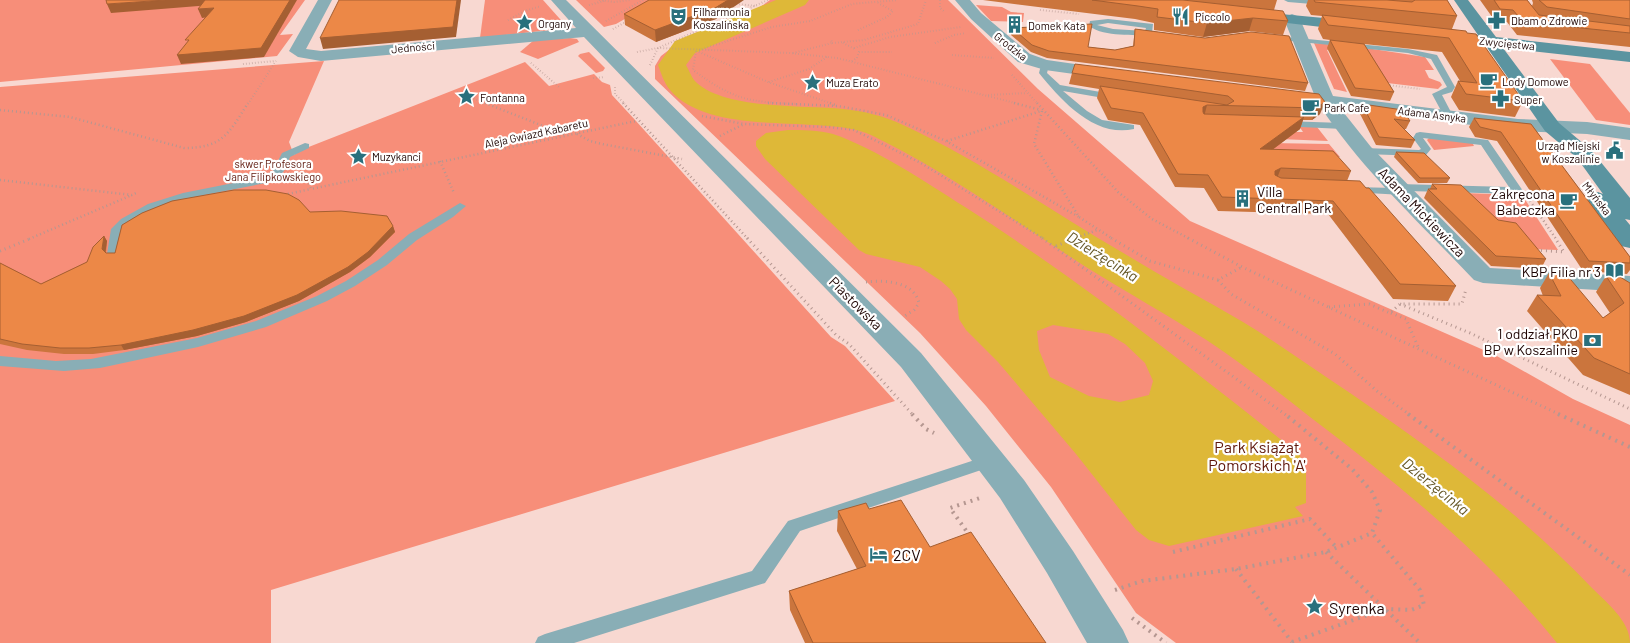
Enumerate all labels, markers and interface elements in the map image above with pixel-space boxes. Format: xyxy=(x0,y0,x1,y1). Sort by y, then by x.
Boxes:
place label: Filharmonia Koszalińska xyxy=(693,5,750,31)
restaurant icon: Piccolo xyxy=(1171,6,1191,26)
theatre icon: Filharmonia Koszalińska xyxy=(669,7,689,27)
place label: Piccolo xyxy=(1195,10,1230,23)
pharmacy icon: Dbam o Zdrowie xyxy=(1487,10,1507,30)
place icon: Organy xyxy=(514,13,534,33)
place label: Dbam o Zdrowie xyxy=(1511,14,1587,27)
building icon: Domek Kata xyxy=(1004,15,1024,35)
place label: Organy xyxy=(538,17,571,30)
place label: Domek Kata xyxy=(1028,19,1085,32)
street label: Grodzka xyxy=(992,29,1030,63)
street label: Zwycięstwa xyxy=(1479,34,1535,52)
street label: Jedności xyxy=(391,39,436,55)
cafe icon: Lody Domowe xyxy=(1478,71,1498,91)
place icon: Muza Erato xyxy=(802,72,822,92)
place label: Lody Domowe xyxy=(1502,75,1569,88)
place label: Muza Erato xyxy=(826,76,879,89)
place icon: Fontanna xyxy=(456,87,476,107)
pharmacy icon: Super xyxy=(1490,89,1510,109)
place label: Fontanna xyxy=(480,91,525,104)
place label: Super xyxy=(1514,93,1542,106)
cafe icon: Park Cafe xyxy=(1300,97,1320,117)
place label: Park Cafe xyxy=(1324,101,1369,114)
street label: Adama Asnyka xyxy=(1397,103,1467,125)
street label: Aleja Gwiazd Kabaretu xyxy=(483,116,589,150)
place label: Urząd Miejski w Koszalinie xyxy=(1537,139,1600,165)
public building icon: Urząd Miejski w Koszalinie xyxy=(1604,141,1624,161)
place icon: Muzykanci xyxy=(348,146,368,166)
place label: Muzykanci xyxy=(372,150,421,163)
park label: skwer Profesora Jana Filipkowskiego xyxy=(225,157,321,183)
street label: Adama Mickiewicza xyxy=(1375,164,1469,260)
street label: Młyńska xyxy=(1580,179,1614,217)
place label: Villa Central Park xyxy=(1257,183,1331,216)
place label: Zakręcona Babeczka xyxy=(1491,185,1555,218)
building icon: Villa Central Park xyxy=(1233,189,1253,209)
cafe icon: Zakręcona Babeczka xyxy=(1559,191,1579,211)
water label: Dzierżęcinka xyxy=(1064,227,1142,285)
library icon: KBP Filia nr 3 xyxy=(1605,261,1625,281)
place label: KBP Filia nr 3 xyxy=(1522,263,1601,280)
street label: Piastowska xyxy=(826,273,886,333)
place label: 1 oddział PKO BP w Koszalinie xyxy=(1484,325,1578,358)
bank icon: 1 oddział PKO BP w Koszalinie xyxy=(1582,331,1602,351)
park label: Park Książąt Pomorskich 'A' xyxy=(1208,437,1306,474)
water label: Dzierżęcinka xyxy=(1399,454,1473,518)
hotel icon: 2CV xyxy=(869,544,889,564)
place label: 2CV xyxy=(893,545,921,564)
place icon: Syrenka xyxy=(1305,597,1325,617)
place label: Syrenka xyxy=(1329,598,1385,617)

